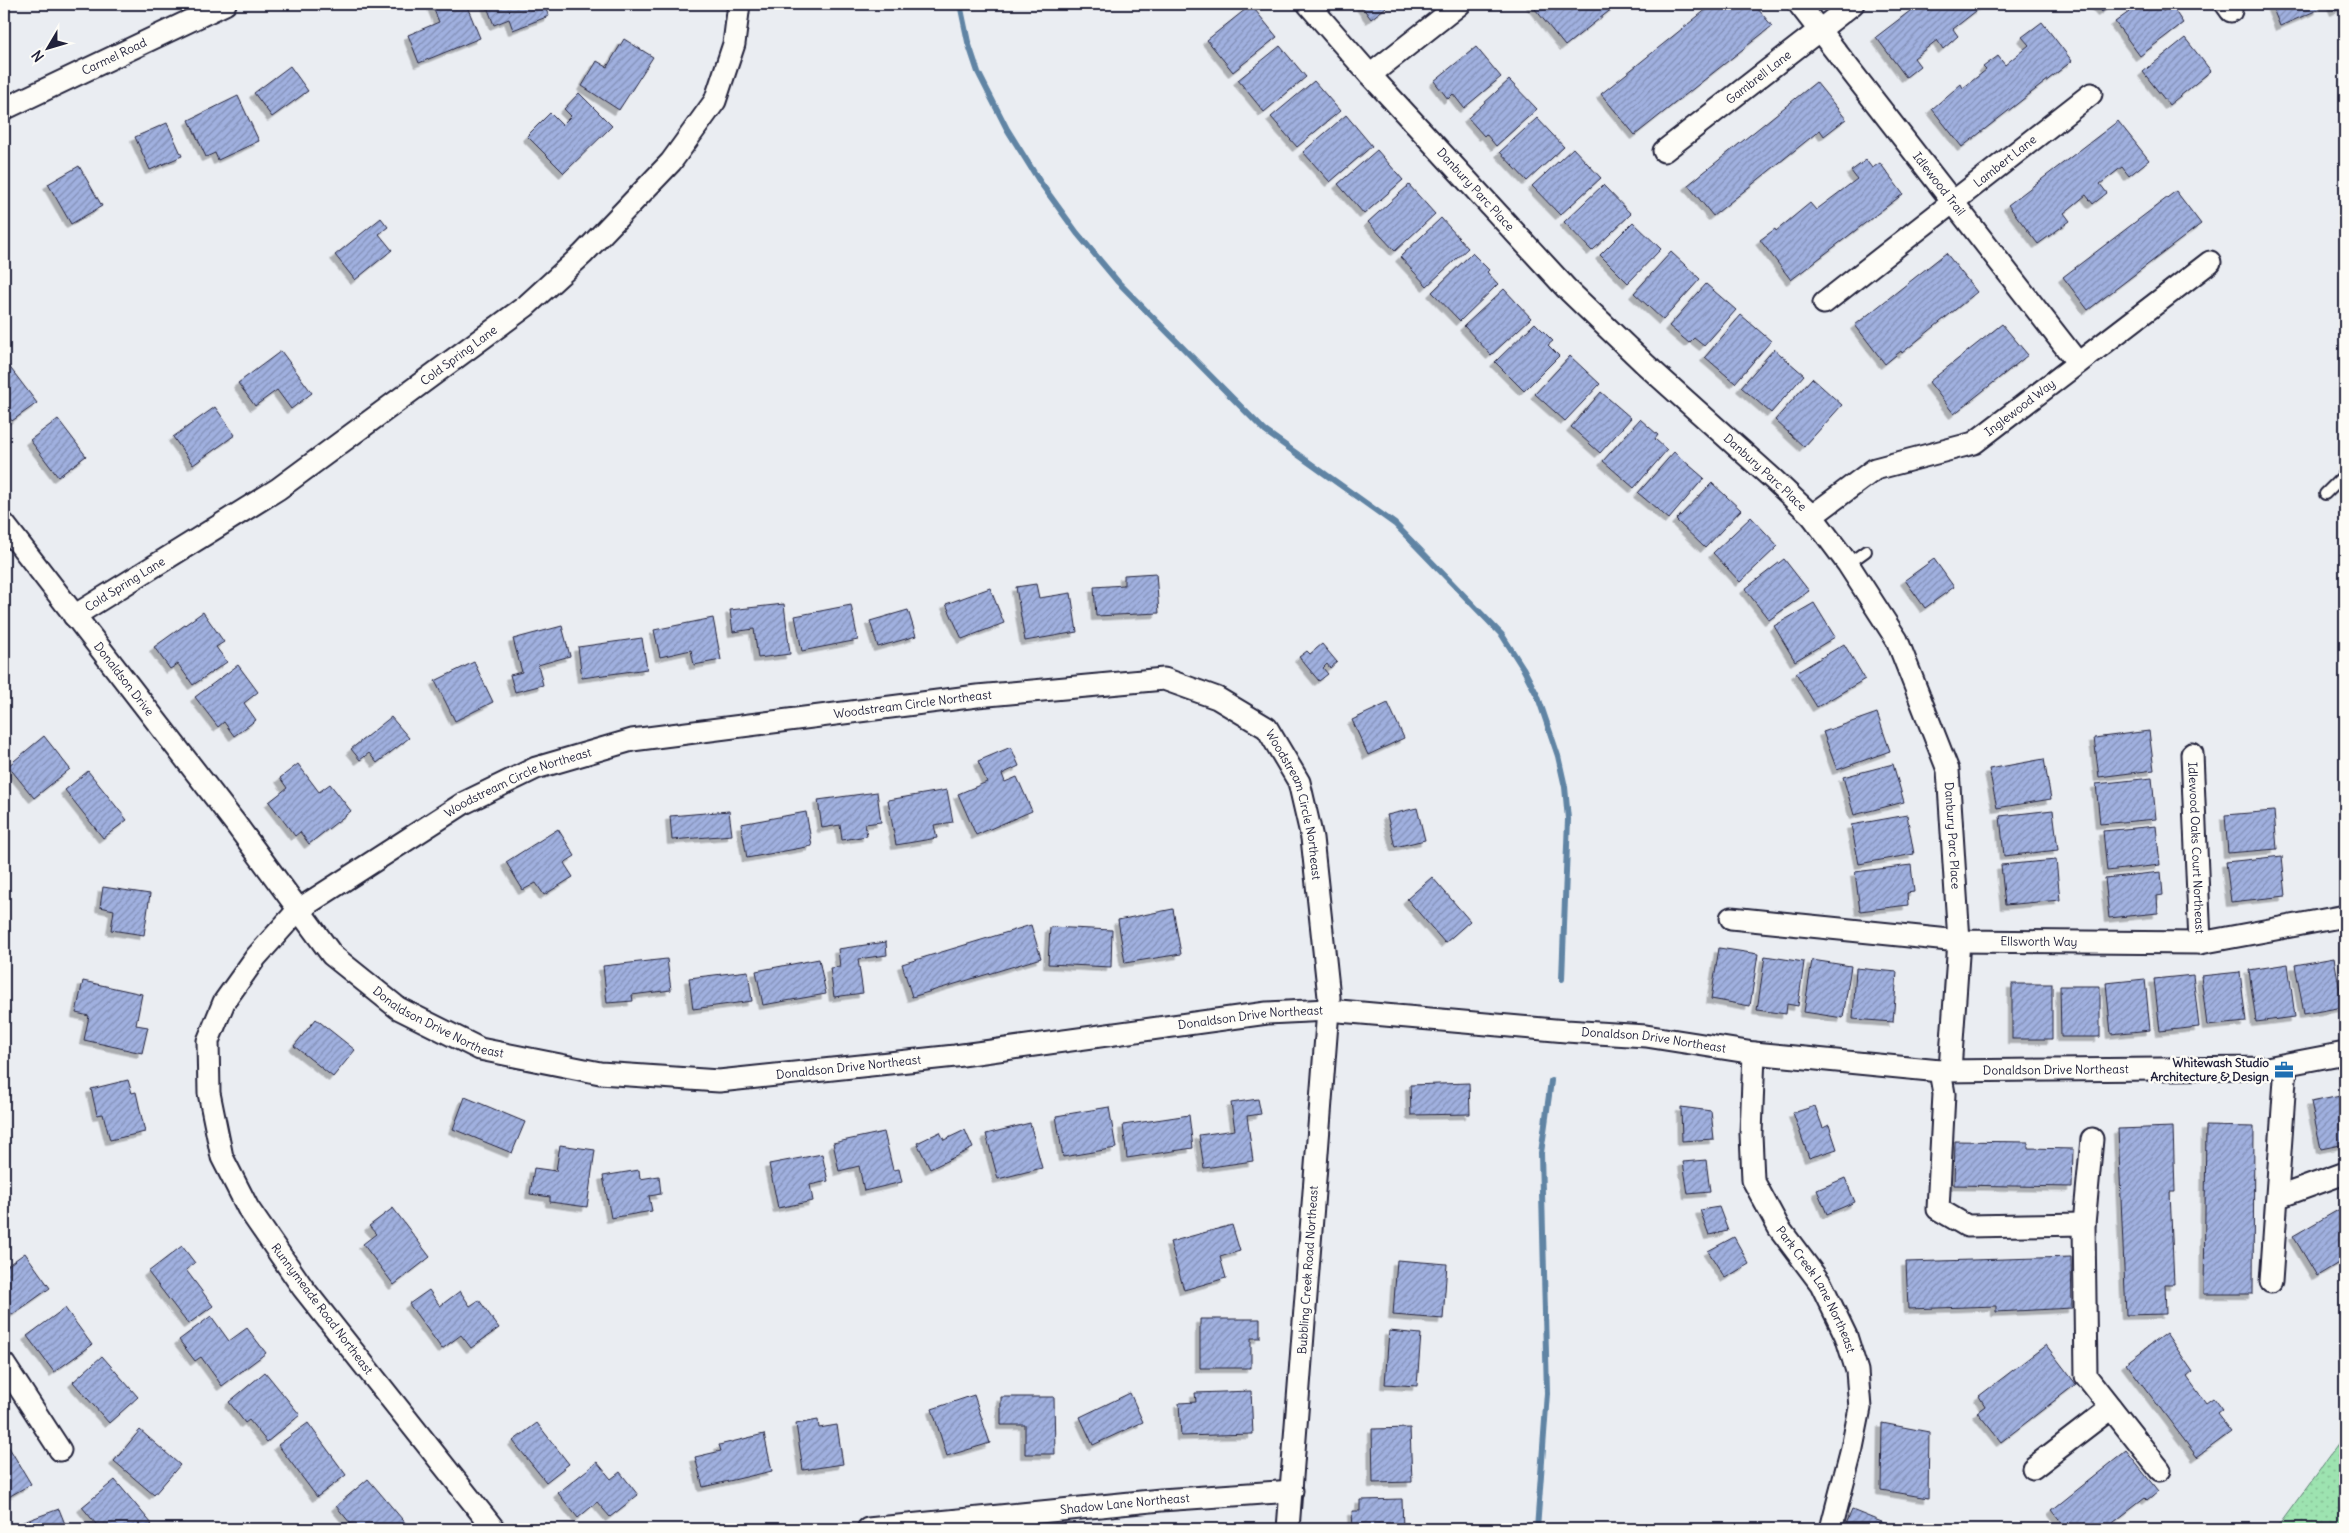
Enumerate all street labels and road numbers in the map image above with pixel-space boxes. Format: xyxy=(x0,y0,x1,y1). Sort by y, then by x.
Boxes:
street label: Carmel Road xyxy=(79,34,149,78)
street label: Gambrell Lane xyxy=(1723,47,1794,107)
street label: Lambert Lane xyxy=(1970,132,2039,190)
street label: Danbury Parc Place xyxy=(1434,145,1518,234)
street label: Idlewood Trail xyxy=(1910,149,1969,219)
street label: Cold Spring Lane xyxy=(417,322,500,388)
street label: Inglewood Way xyxy=(1981,375,2058,439)
street label: Danbury Parc Place xyxy=(1721,430,1810,514)
street label: Cold Spring Lane xyxy=(82,553,167,614)
street label: Donaldson Drive xyxy=(91,639,157,719)
street label: Woodstream Circle Northeast xyxy=(833,687,992,721)
street label: Woodstream Circle Northeast xyxy=(1263,727,1324,880)
street label: Woodstream Circle Northeast xyxy=(442,744,593,821)
street label: Idlewood Oaks Court Northeast xyxy=(2185,762,2208,934)
street label: Danbury Parc Place xyxy=(1942,782,1964,890)
street label: Ellsworth Way xyxy=(2000,933,2077,949)
street label: Donaldson Drive Northeast xyxy=(370,983,505,1061)
street label: Donaldson Drive Northeast xyxy=(1177,1002,1323,1032)
street label: Donaldson Drive Northeast xyxy=(1581,1024,1727,1055)
street label: Donaldson Drive Northeast xyxy=(775,1052,922,1082)
street label: Donaldson Drive Northeast xyxy=(1983,1061,2129,1078)
street label: Bubbling Creek Road Northeast xyxy=(1294,1185,1321,1355)
street label: Park Creek Lane Northeast xyxy=(1773,1223,1859,1355)
street label: Runnymeade Road Northeast xyxy=(268,1240,377,1377)
street label: Shadow Lane Northeast xyxy=(1059,1490,1190,1517)

